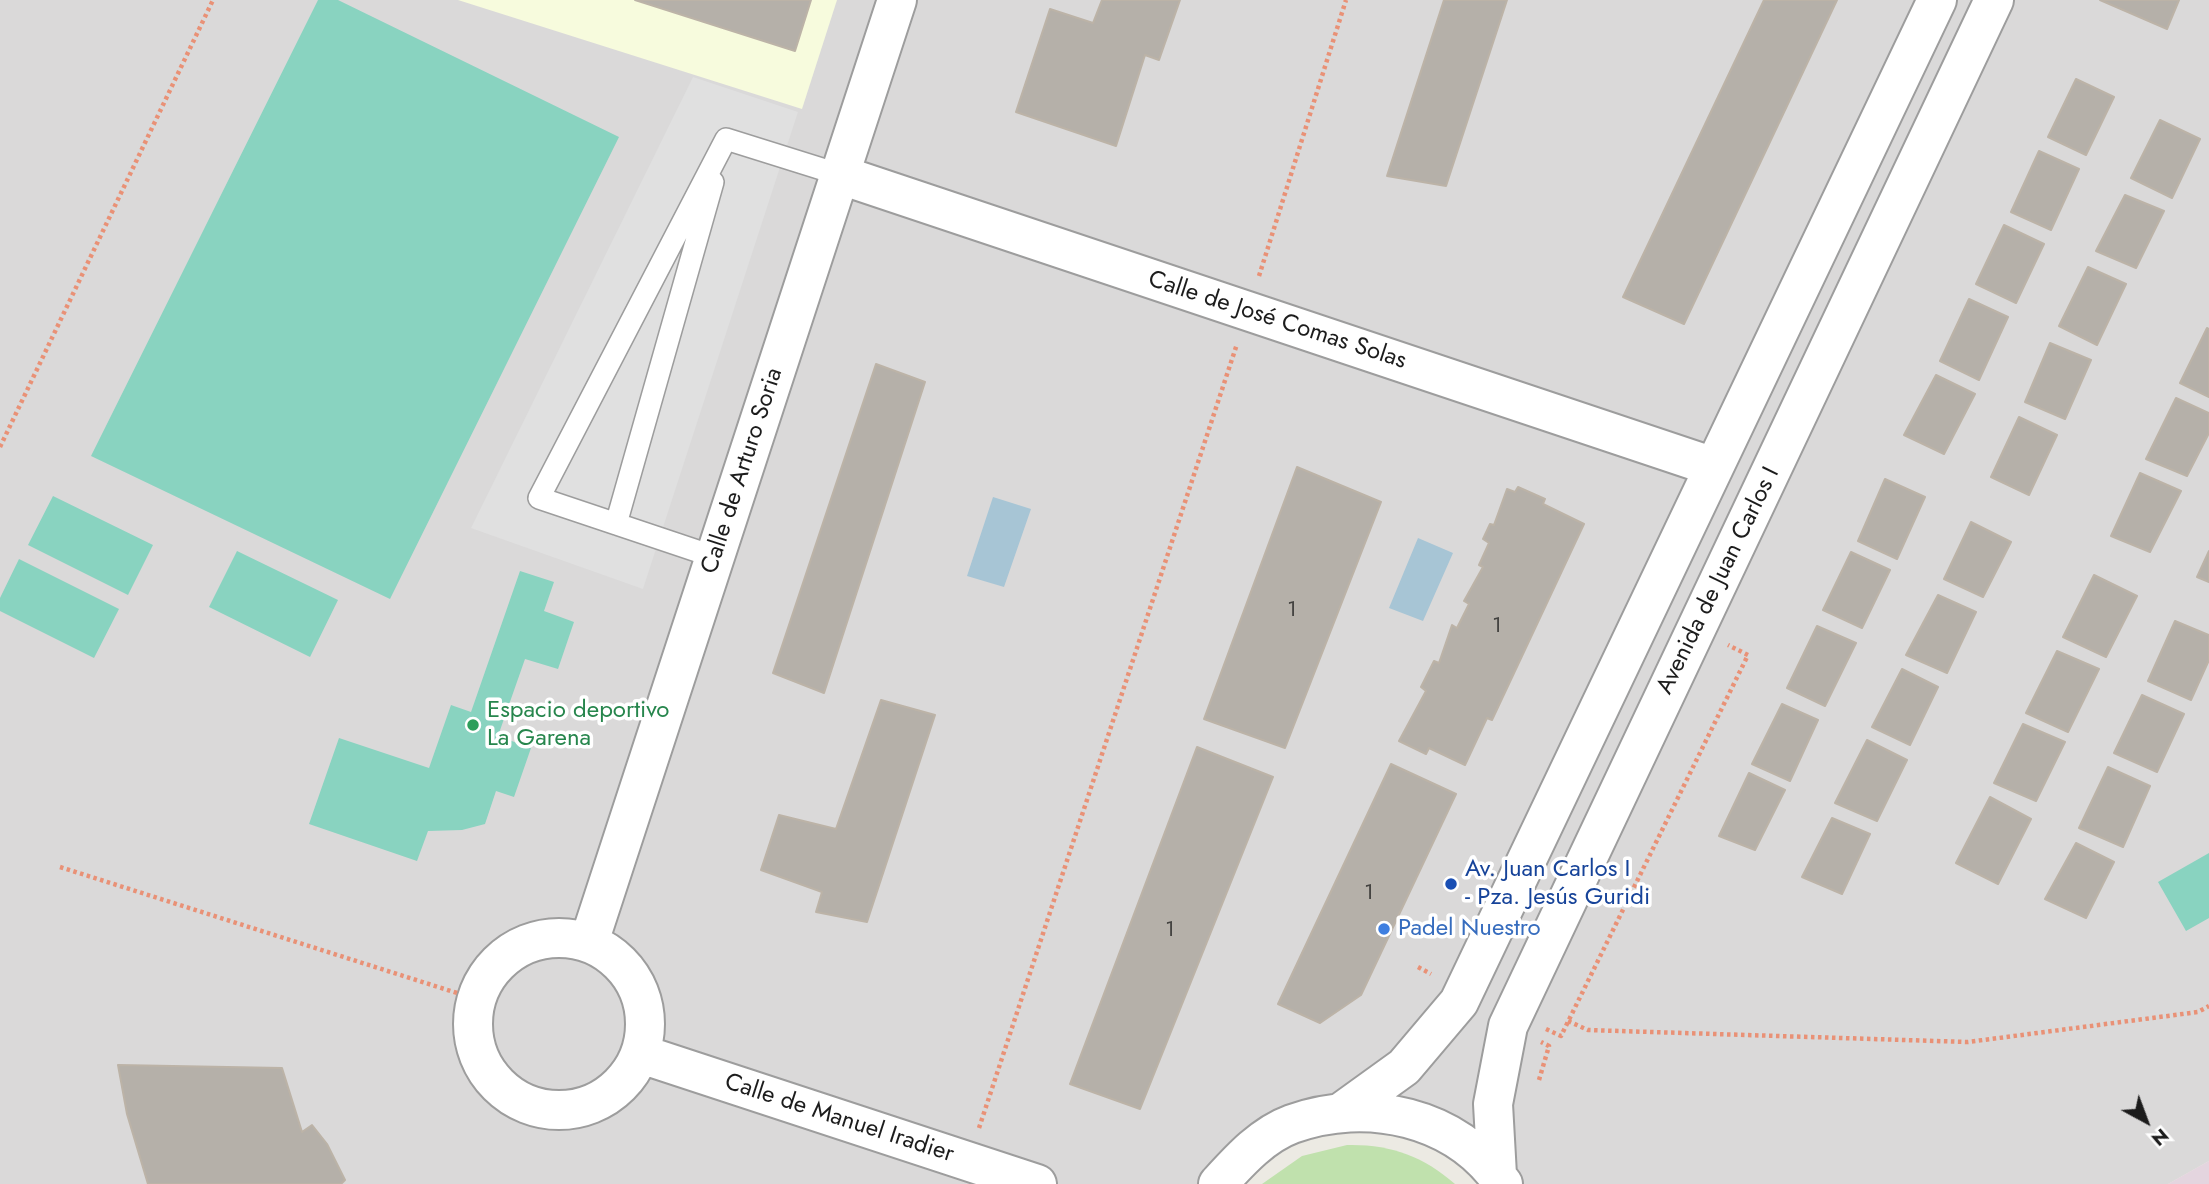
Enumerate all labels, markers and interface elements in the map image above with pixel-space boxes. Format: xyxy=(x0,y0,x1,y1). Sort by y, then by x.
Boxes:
street label: Calle de José Comas Solas xyxy=(1144,266,1410,376)
street label: Calle de Arturo Soria xyxy=(696,364,790,578)
street label: Avenida de Juan Carlos I xyxy=(1651,463,1787,699)
house number: 1 xyxy=(1287,598,1297,624)
house number: 1 xyxy=(1492,614,1502,640)
place label: Espacio deportivo La Garena xyxy=(487,697,669,753)
marker: Espacio deportivo La Garena xyxy=(465,717,481,733)
place label: Av. Juan Carlos I - Pza. Jesús Guridi xyxy=(1465,856,1650,912)
marker: Av. Juan Carlos I - Pza. Jesús Guridi xyxy=(1443,876,1459,892)
house number: 1 xyxy=(1364,881,1374,907)
place label: Padel Nuestro xyxy=(1398,915,1541,943)
house number: 1 xyxy=(1165,918,1175,944)
marker: Padel Nuestro xyxy=(1376,921,1392,937)
street label: Calle de Manuel Iradier xyxy=(721,1068,957,1170)
north arrow xyxy=(2111,1086,2181,1156)
text: N xyxy=(2146,1122,2175,1152)

